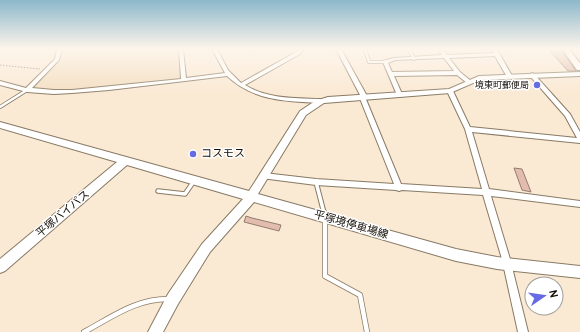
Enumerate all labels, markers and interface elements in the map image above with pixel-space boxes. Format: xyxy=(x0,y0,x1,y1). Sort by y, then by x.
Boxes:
place label: 境東町郵便局 xyxy=(475,80,529,91)
marker: 境東町郵便局 xyxy=(532,80,542,90)
place label: コスモス xyxy=(201,147,245,161)
marker: コスモス xyxy=(188,149,198,159)
street label: 平塚バイパス xyxy=(33,187,93,241)
street label: 平塚境停車場線 xyxy=(312,208,390,242)
north arrow xyxy=(524,276,564,316)
text: N xyxy=(545,289,560,299)

